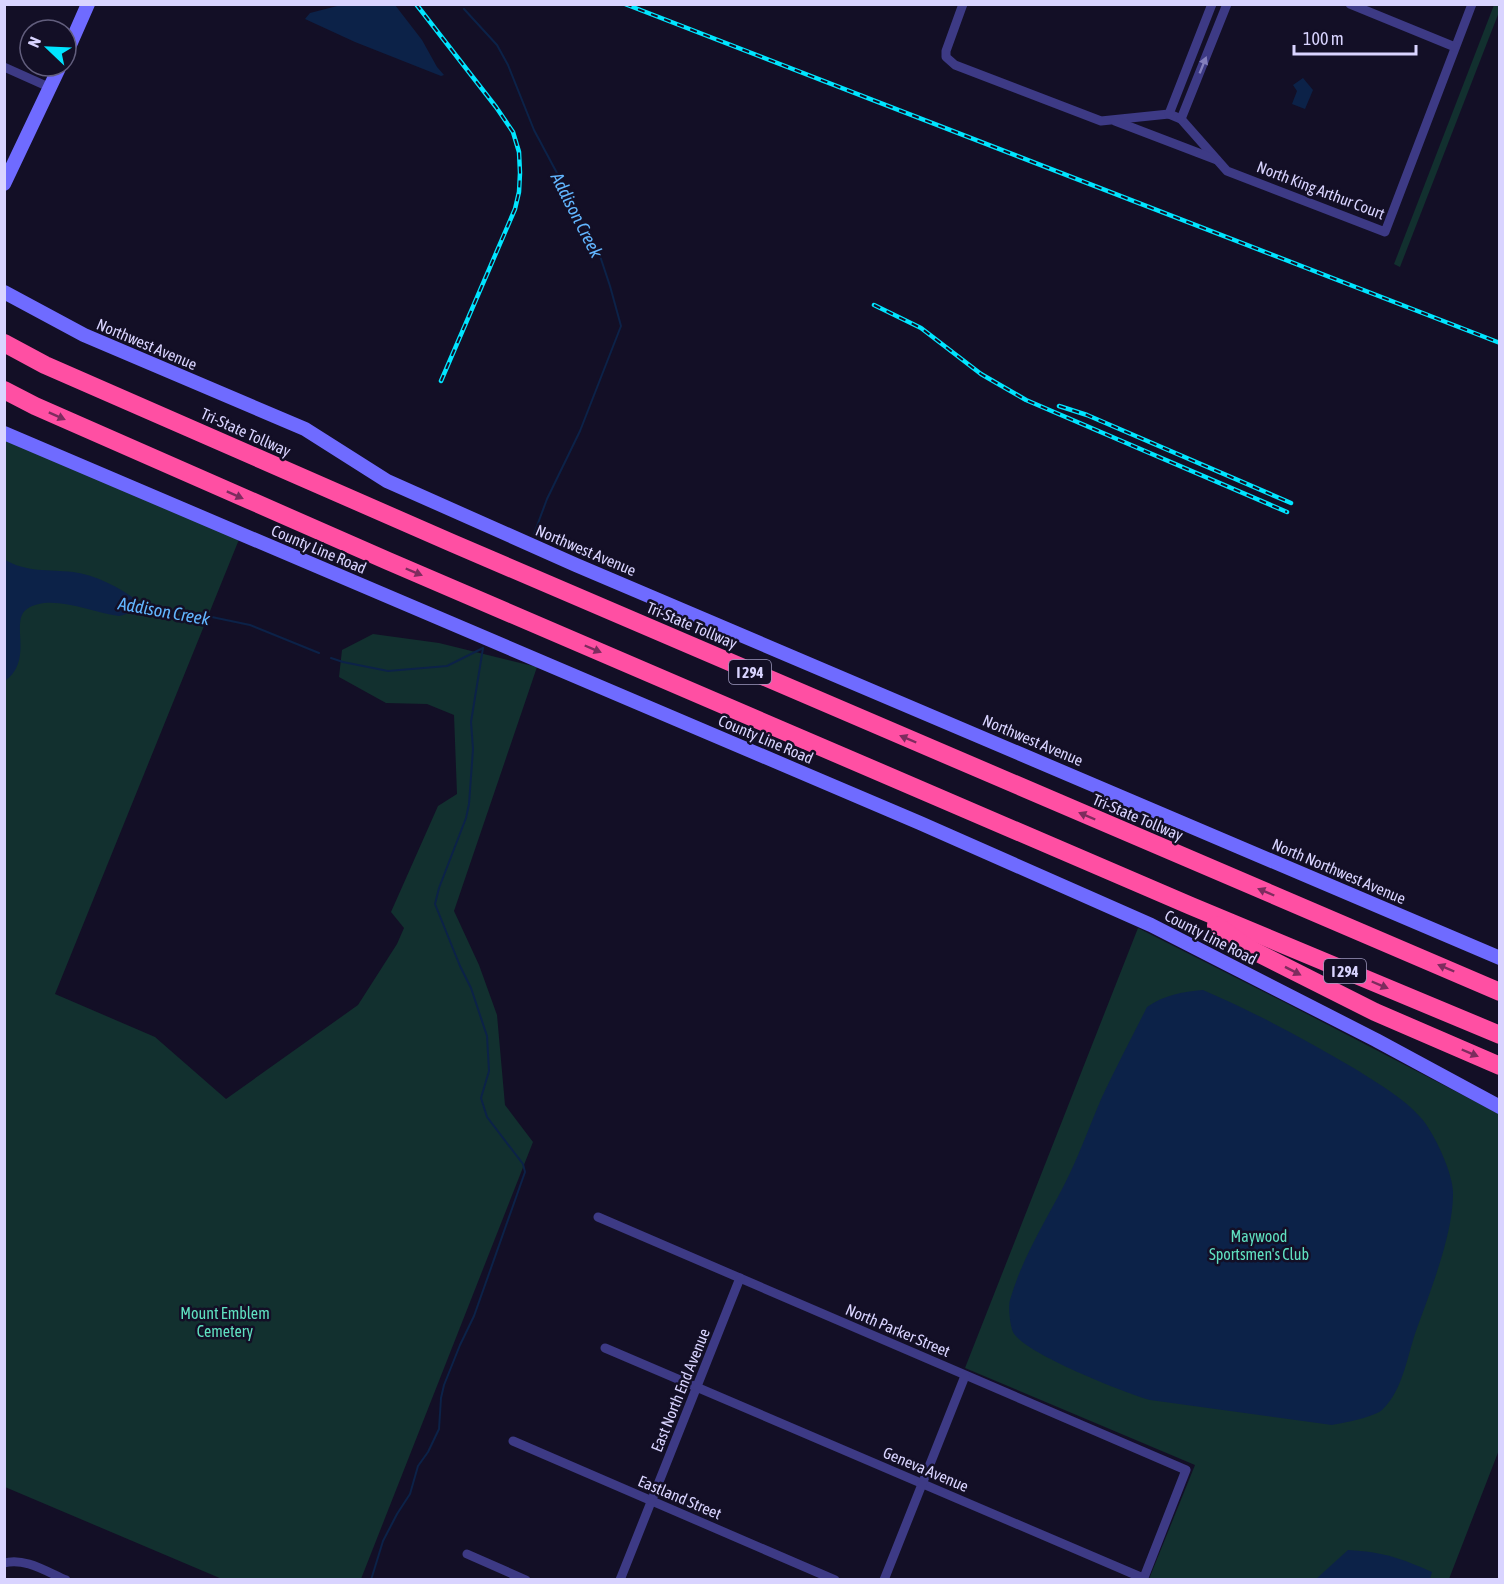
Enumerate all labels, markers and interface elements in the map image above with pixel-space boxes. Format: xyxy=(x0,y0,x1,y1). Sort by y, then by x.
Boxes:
north arrow xyxy=(18,18,78,78)
scale bar xyxy=(1294,18,1416,56)
text: 100 m xyxy=(1303,28,1344,49)
text: N xyxy=(24,34,44,50)
one-way arrow xyxy=(1199,56,1208,74)
street label: North King Arthur Court xyxy=(1254,157,1388,224)
water label: Addison Creek xyxy=(546,168,608,262)
street label: Northwest Avenue xyxy=(94,315,200,373)
street label: Tri-State Tollway xyxy=(198,404,294,461)
one-way arrow xyxy=(48,412,66,421)
one-way arrow xyxy=(227,490,244,499)
street label: County Line Road xyxy=(268,521,369,578)
street label: Northwest Avenue xyxy=(533,521,639,579)
one-way arrow xyxy=(406,567,424,577)
water label: Addison Creek xyxy=(115,592,213,630)
street label: Tri-State Tollway xyxy=(644,598,740,653)
one-way arrow xyxy=(585,645,602,654)
road number: I 294 xyxy=(729,660,771,684)
street label: County Line Road xyxy=(715,711,816,768)
street label: Northwest Avenue xyxy=(980,711,1086,769)
one-way arrow xyxy=(898,734,916,744)
street label: Tri-State Tollway xyxy=(1090,790,1186,845)
one-way arrow xyxy=(1077,811,1095,821)
street label: North Northwest Avenue xyxy=(1269,835,1409,907)
one-way arrow xyxy=(1257,887,1275,897)
street label: County Line Road xyxy=(1161,906,1260,969)
road number: I 294 xyxy=(1324,959,1366,983)
one-way arrow xyxy=(1437,964,1454,973)
one-way arrow xyxy=(1284,965,1302,975)
one-way arrow xyxy=(1371,981,1389,990)
one-way arrow xyxy=(1461,1048,1479,1058)
park label: Maywood Sportsmen's Club xyxy=(1209,1227,1309,1264)
street label: North Parker Street xyxy=(843,1300,953,1360)
park label: Mount Emblem Cemetery xyxy=(180,1304,270,1341)
street label: East North End Avenue xyxy=(647,1326,713,1454)
street label: Geneva Avenue xyxy=(881,1443,971,1495)
street label: Eastland Street xyxy=(636,1471,725,1523)

